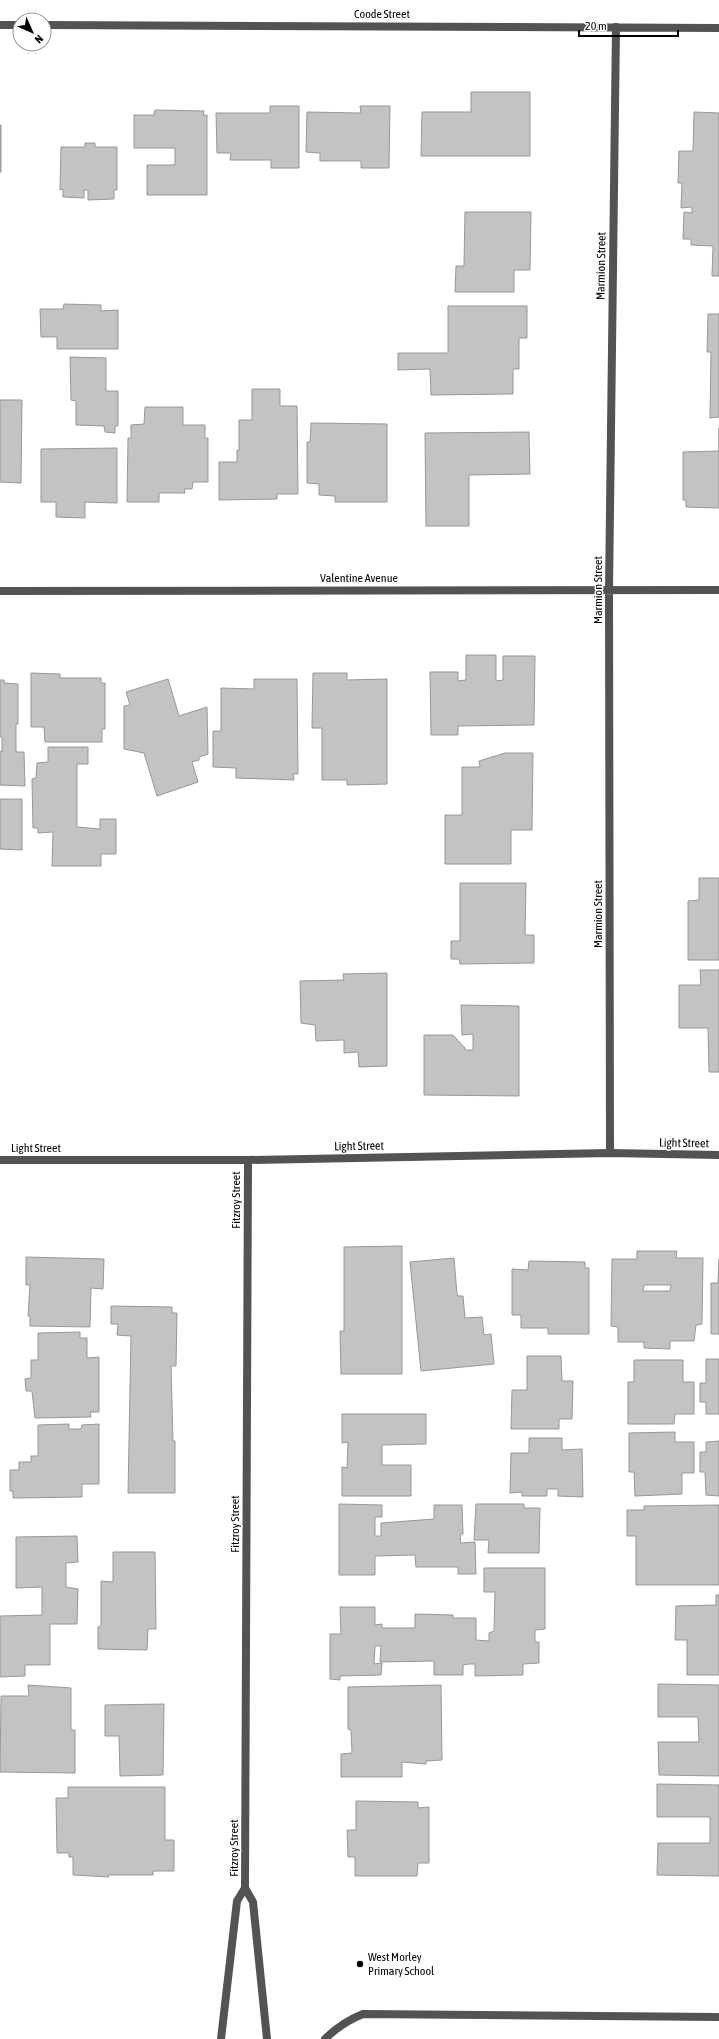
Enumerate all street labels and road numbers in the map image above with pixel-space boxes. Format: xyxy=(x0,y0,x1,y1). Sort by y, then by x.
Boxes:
street label: Coode Street xyxy=(354,7,410,21)
street label: Marmion Street xyxy=(593,231,609,300)
street label: Marmion Street xyxy=(591,555,605,624)
street label: Valentine Avenue xyxy=(320,571,398,585)
street label: Marmion Street xyxy=(591,879,605,948)
street label: Light Street xyxy=(659,1136,710,1150)
street label: Light Street xyxy=(334,1139,385,1153)
street label: Light Street xyxy=(11,1141,61,1155)
street label: Fitzroy Street xyxy=(229,1171,243,1229)
street label: Fitzroy Street xyxy=(228,1495,242,1553)
street label: Fitzroy Street xyxy=(227,1819,241,1877)

